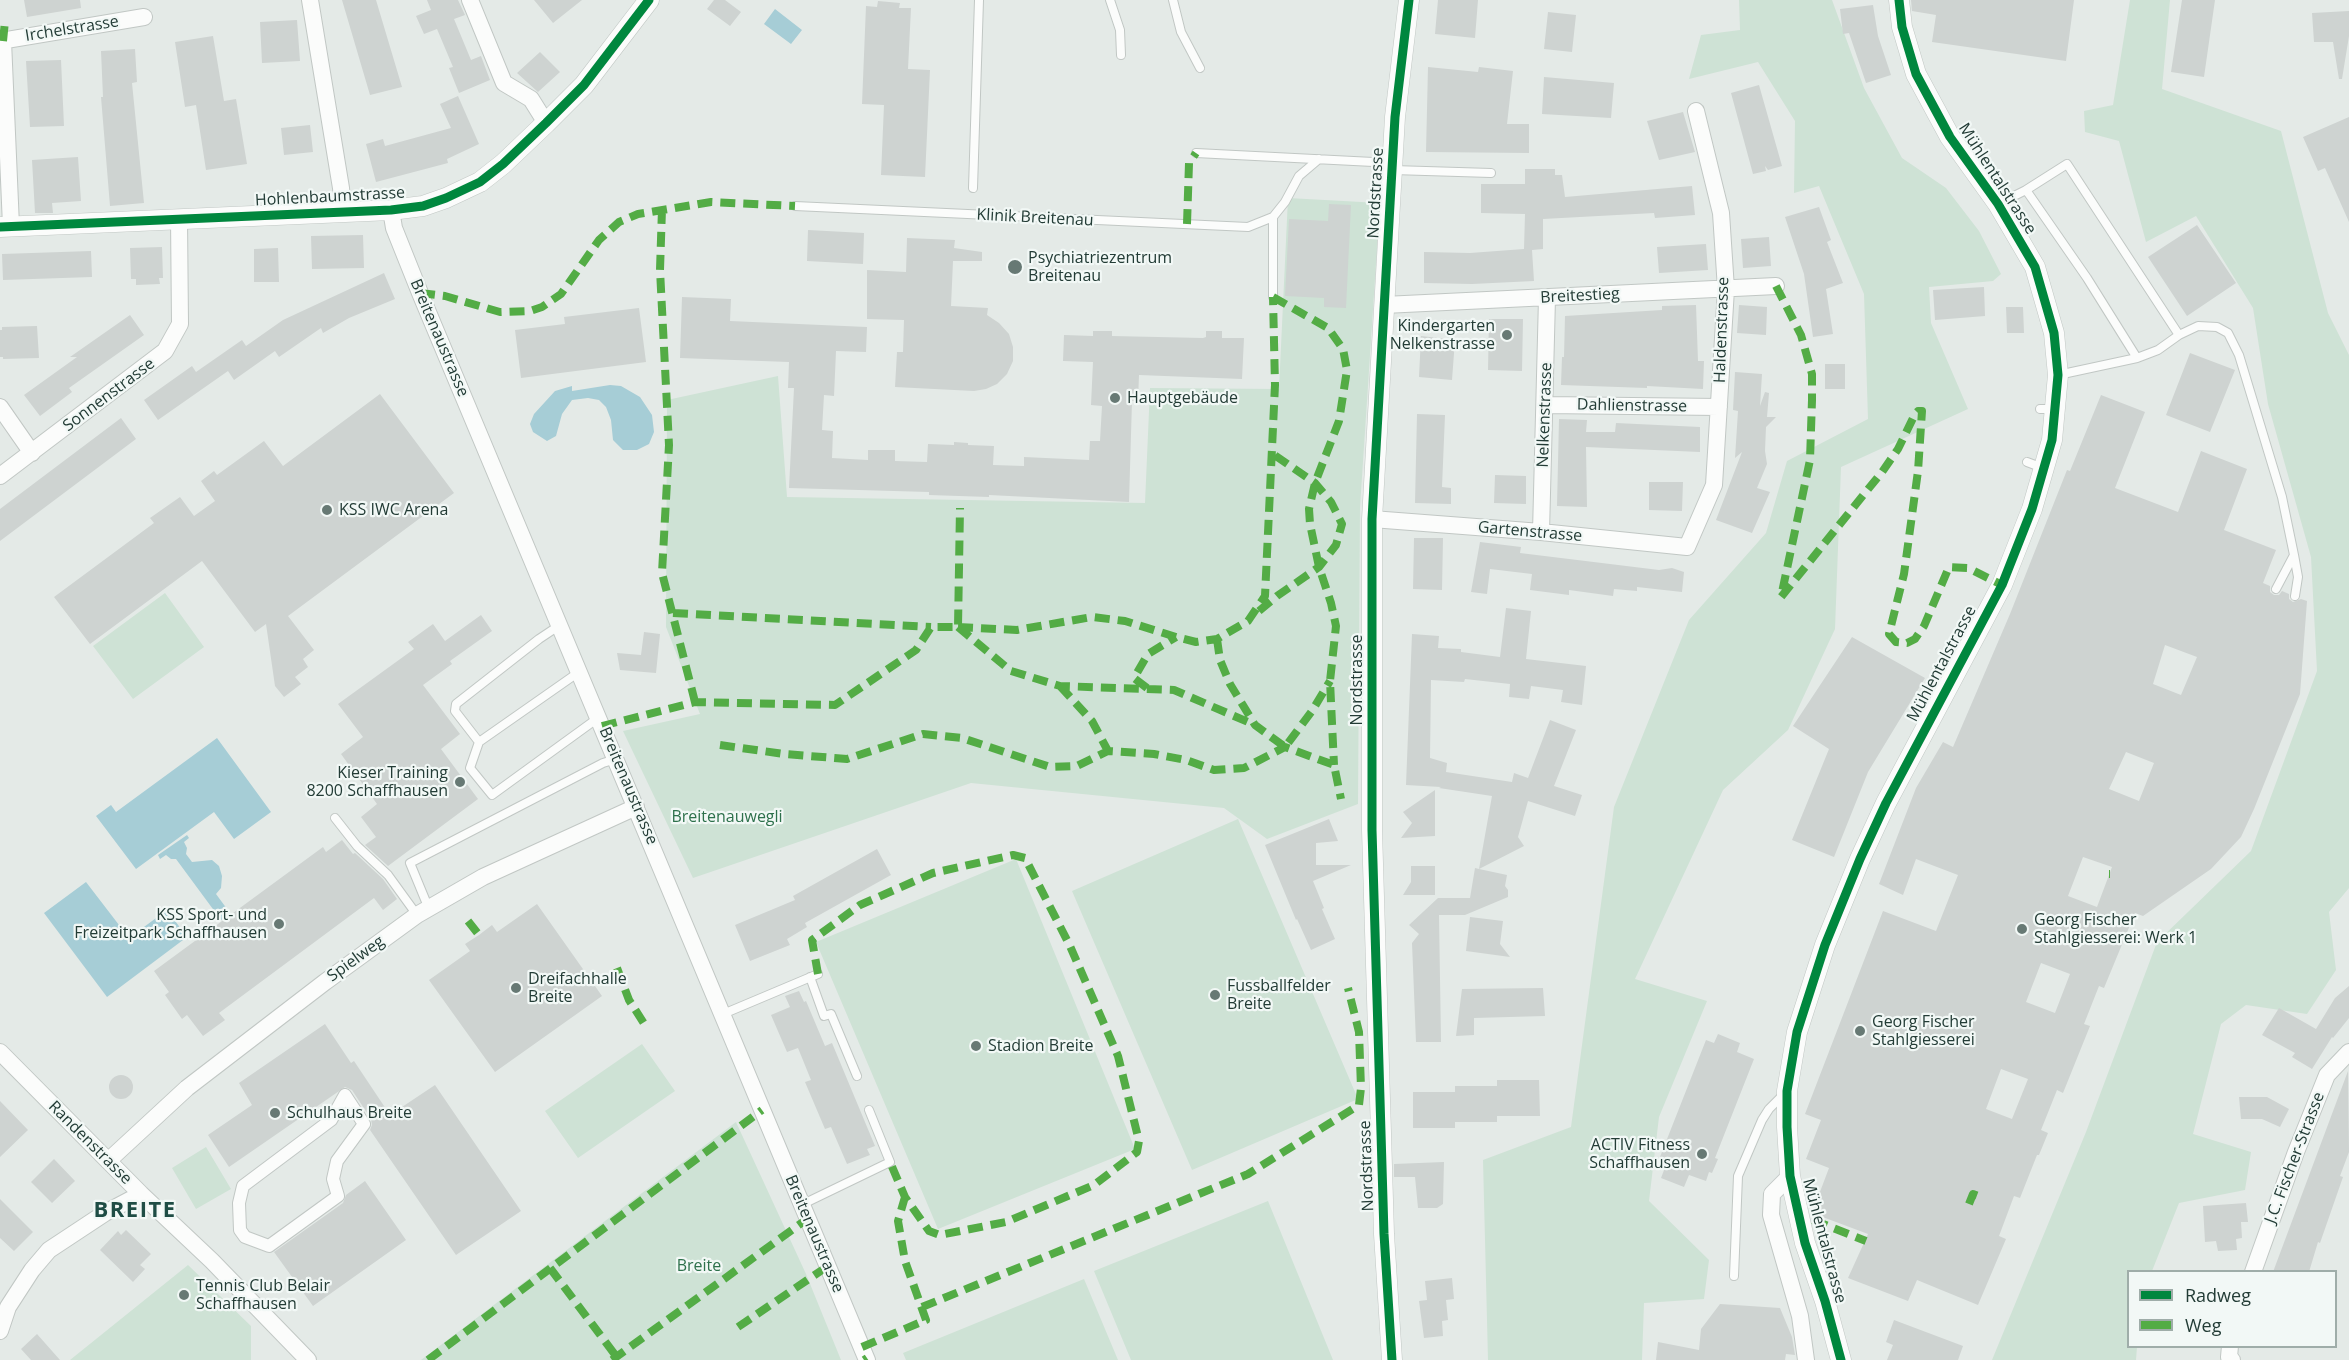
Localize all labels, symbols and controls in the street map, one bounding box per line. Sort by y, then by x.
street label: Irchelstrasse [24,12,120,46]
street label: Mühlentalstrasse [1954,120,2040,238]
street label: Nordstrasse [1364,147,1388,239]
street label: Hohlenbaumstrasse [254,183,406,211]
street label: Klinik Breitenau [976,205,1094,231]
place label: Psychiatriezentrum Breitenau [1028,248,1172,286]
marker: Psychiatriezentrum Breitenau [1006,258,1024,276]
street label: Breitenaustrasse [406,276,472,400]
street label: Haldenstrasse [1711,277,1733,383]
street label: Breitestieg [1540,284,1620,308]
place label: Kindergarten Nelkenstrasse [1390,316,1495,354]
marker: Kindergarten Nelkenstrasse [1500,328,1514,342]
street label: Sonnenstrasse [59,354,159,436]
street label: Nelkenstrasse [1534,362,1556,468]
place label: Hauptgebäude [1127,388,1238,408]
marker: Hauptgebäude [1108,391,1122,405]
street label: Dahlienstrasse [1577,395,1687,417]
place label: KSS IWC Arena [339,500,448,520]
marker: KSS IWC Arena [320,503,334,517]
street label: Gartenstrasse [1477,518,1583,546]
street label: Mühlentalstrasse [1903,603,1981,725]
street label: Nordstrasse [1347,635,1367,725]
street label: Breitenaustrasse [595,724,661,848]
place label: Kieser Training 8200 Schaffhausen [306,763,448,801]
marker: Kieser Training 8200 Schaffhausen [453,775,467,789]
park label: Breitenauwegli [671,807,783,827]
place label: KSS Sport- und Freizeitpark Schaffhausen [74,905,267,943]
place label: Georg Fischer Stahlgiesserei: Werk 1 [2034,910,2197,948]
marker: KSS Sport- und Freizeitpark Schaffhausen [272,917,286,931]
marker: Georg Fischer Stahlgiesserei: Werk 1 [2015,922,2029,936]
street label: Spielweg [324,932,388,986]
place label: Dreifachhalle Breite [528,969,627,1007]
place label: Fussballfelder Breite [1227,976,1331,1014]
marker: Dreifachhalle Breite [509,981,523,995]
marker: Fussballfelder Breite [1208,988,1222,1002]
place label: Georg Fischer Stahlgiesserei [1872,1012,1975,1050]
marker: Georg Fischer Stahlgiesserei [1853,1024,1867,1038]
place label: Stadion Breite [988,1036,1093,1056]
marker: Stadion Breite [969,1039,983,1053]
street label: J.C. Fischer-Strasse [2261,1090,2329,1226]
street label: Randenstrasse [44,1097,136,1189]
place label: Schulhaus Breite [287,1103,412,1123]
marker: Schulhaus Breite [268,1106,282,1120]
street label: Nordstrasse [1356,1120,1378,1212]
place label: ACTIV Fitness Schaffhausen [1589,1135,1690,1173]
marker: ACTIV Fitness Schaffhausen [1695,1147,1709,1161]
street label: Breitenaustrasse [781,1172,847,1296]
street label: Mühlentalstrasse [1798,1176,1850,1306]
district label: BREITE [94,1198,176,1224]
park label: Breite [677,1256,721,1276]
legend [2127,1270,2337,1348]
place label: Tennis Club Belair Schaffhausen [196,1276,330,1314]
text: Radweg [2185,1283,2251,1307]
marker: Tennis Club Belair Schaffhausen [177,1288,191,1302]
text: Weg [2185,1313,2222,1337]

